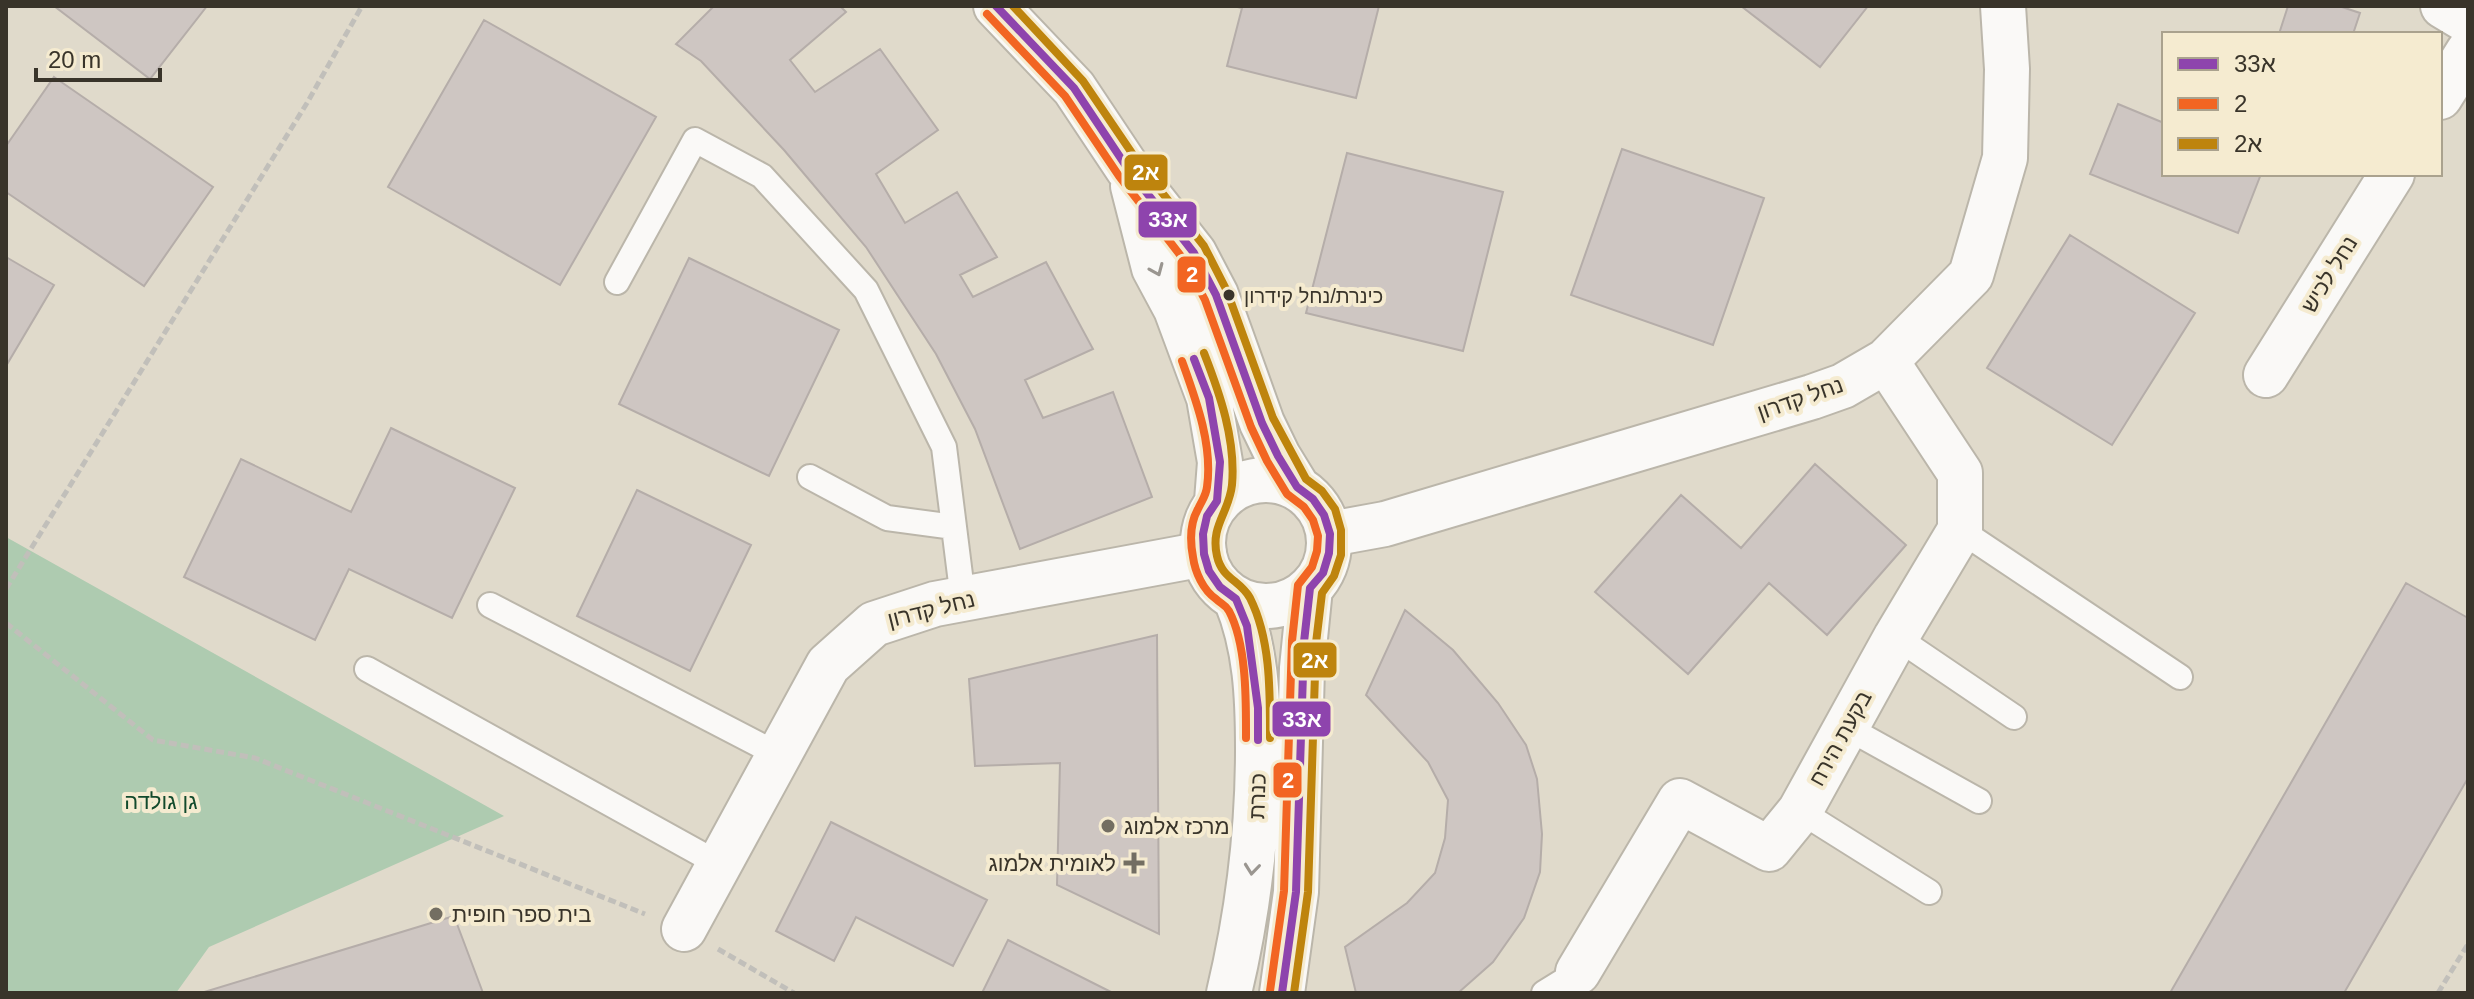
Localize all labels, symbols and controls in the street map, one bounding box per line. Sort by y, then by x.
scale bar [36,32,160,82]
legend [2162,32,2442,176]
text: 20 m [48,46,101,73]
text: 33א [2234,50,2276,77]
text: 2 [2234,90,2247,117]
text: 2א [2234,130,2262,157]
line badge: 2א [1123,153,1169,192]
text: 2א [1132,160,1160,185]
line badge: 33א [1137,200,1198,239]
text: 33א [1148,207,1188,232]
street label: נחל לכיש [2296,231,2363,317]
line badge: 2 [1176,255,1207,294]
one-way arrow [1147,262,1163,276]
text: 2 [1186,262,1198,287]
place label: כינרת/נחל קידרון [1244,285,1383,307]
marker: כינרת/נחל קידרון [1221,287,1237,303]
street label: נחל קדרון [1754,372,1846,425]
street label: נחל קדרון [885,587,977,632]
line badge: 2א [1292,641,1338,679]
text: 2א [1301,648,1329,673]
street label: בקעת הירח [1804,686,1877,790]
line badge: 33א [1271,700,1332,738]
text: 33א [1282,707,1322,732]
line badge: 2 [1272,761,1303,799]
text: 2 [1282,768,1294,793]
street label: כנרת [1244,772,1271,820]
park label: גן גולדה [124,789,198,814]
place label: מרכז אלמוג [1124,814,1230,839]
marker: מרכז אלמוג [1099,817,1117,835]
place label: לאומית אלמוג [988,851,1116,876]
marker: לאומית אלמוג [1123,852,1145,874]
one-way arrow [1243,863,1260,876]
place label: בית ספר חופית [452,902,591,927]
marker: בית ספר חופית [427,905,445,923]

